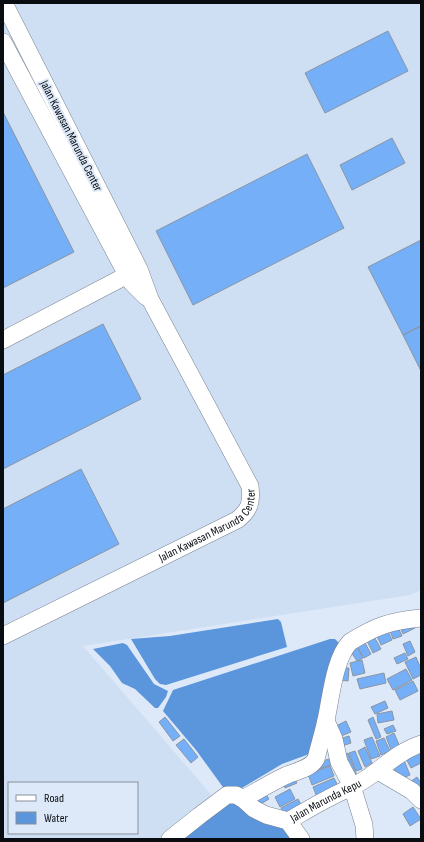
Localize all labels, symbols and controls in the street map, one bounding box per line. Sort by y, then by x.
street label: Jalan Kawasan Marunda Center [36,77,106,194]
street label: Jalan Kawasan Marunda Center [155,488,258,566]
street label: Jalan Marunda Kepu [287,776,364,826]
legend [8,782,138,834]
text: Road [44,791,64,806]
text: Water [44,811,68,826]

